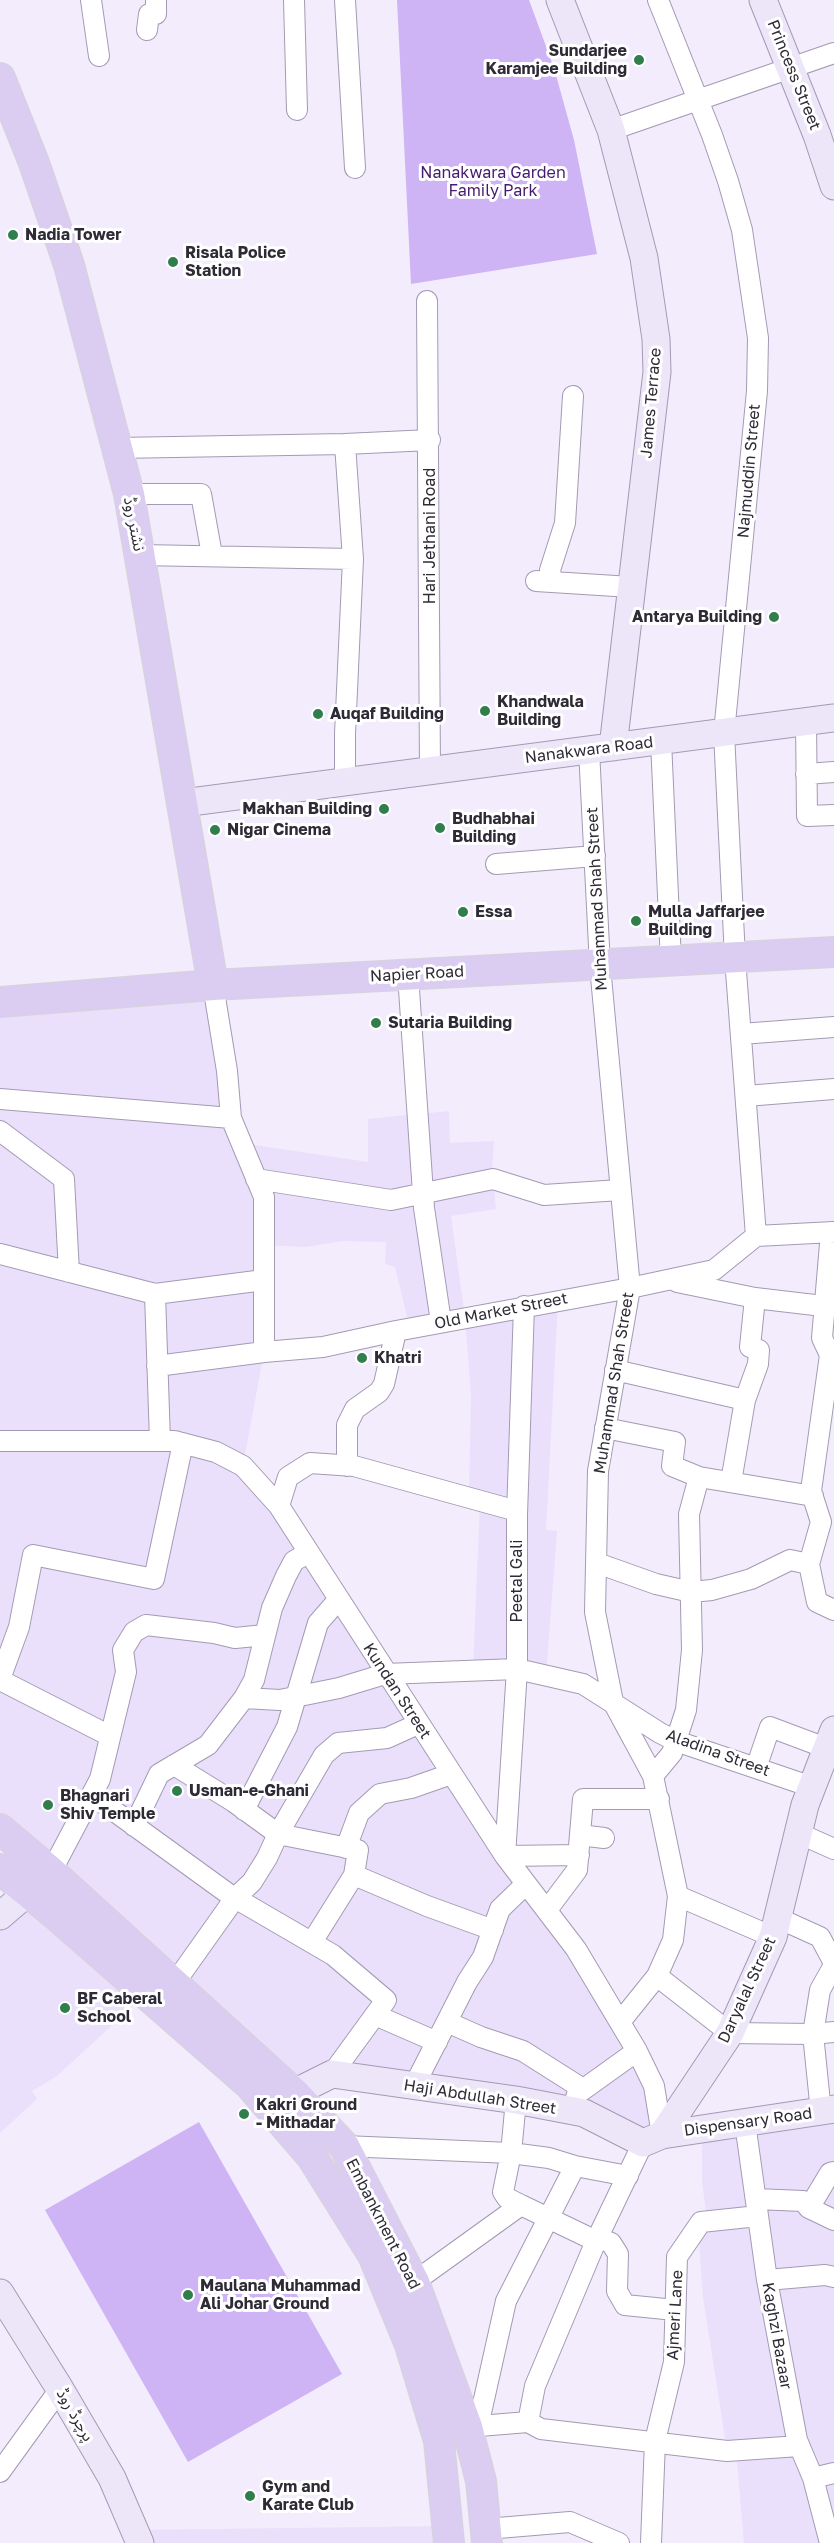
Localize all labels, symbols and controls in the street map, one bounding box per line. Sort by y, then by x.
street label: Princess Street [763,17,825,133]
place label: Sundarjee Karamjee Building [486,41,627,79]
marker: Sundarjee Karamjee Building [632,53,646,67]
park label: Nanakwara Garden Family Park [420,163,566,201]
place label: Nadia Tower [25,225,121,245]
marker: Nadia Tower [6,228,20,242]
place label: Risala Police Station [185,243,286,281]
marker: Risala Police Station [166,255,180,269]
street label: James Terrace [637,347,665,459]
street label: Najmuddin Street [734,403,764,539]
street label: Hari Jethani Road [420,468,440,604]
street label: نشتر روڈ [119,495,149,553]
place label: Antarya Building [632,607,762,627]
marker: Antarya Building [767,610,781,624]
place label: Khandwala Building [497,692,584,730]
place label: Auqaf Building [330,704,444,724]
marker: Khandwala Building [478,704,492,718]
marker: Auqaf Building [311,707,325,721]
street label: Nanakwara Road [524,733,654,767]
place label: Makhan Building [242,799,372,819]
marker: Makhan Building [377,802,391,816]
street label: Muhammad Shah Street [583,807,611,991]
place label: Budhabhai Building [452,809,535,847]
place label: Nigar Cinema [227,820,331,840]
marker: Budhabhai Building [433,821,447,835]
marker: Nigar Cinema [208,823,222,837]
place label: Essa [475,902,512,922]
place label: Mulla Jaffarjee Building [648,902,765,940]
marker: Essa [456,905,470,919]
marker: Mulla Jaffarjee Building [629,914,643,928]
street label: Napier Road [370,962,464,986]
place label: Sutaria Building [388,1013,512,1033]
marker: Sutaria Building [369,1016,383,1030]
street label: Old Market Street [433,1289,569,1333]
street label: Muhammad Shah Street [590,1291,638,1475]
place label: Khatri [374,1348,422,1368]
marker: Khatri [355,1351,369,1365]
street label: Peetal Gali [507,1539,527,1623]
street label: Kundan Street [359,1640,435,1742]
street label: Aladina Street [664,1725,772,1781]
place label: Usman-e-Ghani [189,1781,309,1801]
marker: Usman-e-Ghani [170,1784,184,1798]
place label: Bhagnari Shiv Temple [60,1786,155,1824]
marker: Bhagnari Shiv Temple [41,1798,55,1812]
street label: Daryalal Street [714,1934,780,2046]
place label: BF Caberal School [77,1989,162,2027]
marker: BF Caberal School [58,2001,72,2015]
street label: Haji Abdullah Street [402,2075,558,2119]
place label: Kakri Ground - Mithadar [256,2095,357,2133]
street label: Dispensary Road [683,2103,813,2141]
marker: Kakri Ground - Mithadar [237,2107,251,2121]
street label: Embankment Road [342,2155,424,2293]
street label: Ajmeri Lane [663,2269,687,2361]
place label: Maulana Muhammad Ali Johar Ground [200,2276,360,2314]
street label: Kaghzi Bazaar [758,2281,796,2391]
marker: Maulana Muhammad Ali Johar Ground [181,2288,195,2302]
street label: پرچرڈ روڈ [52,2385,98,2445]
place label: Gym and Karate Club [262,2477,354,2515]
marker: Gym and Karate Club [243,2489,257,2503]

